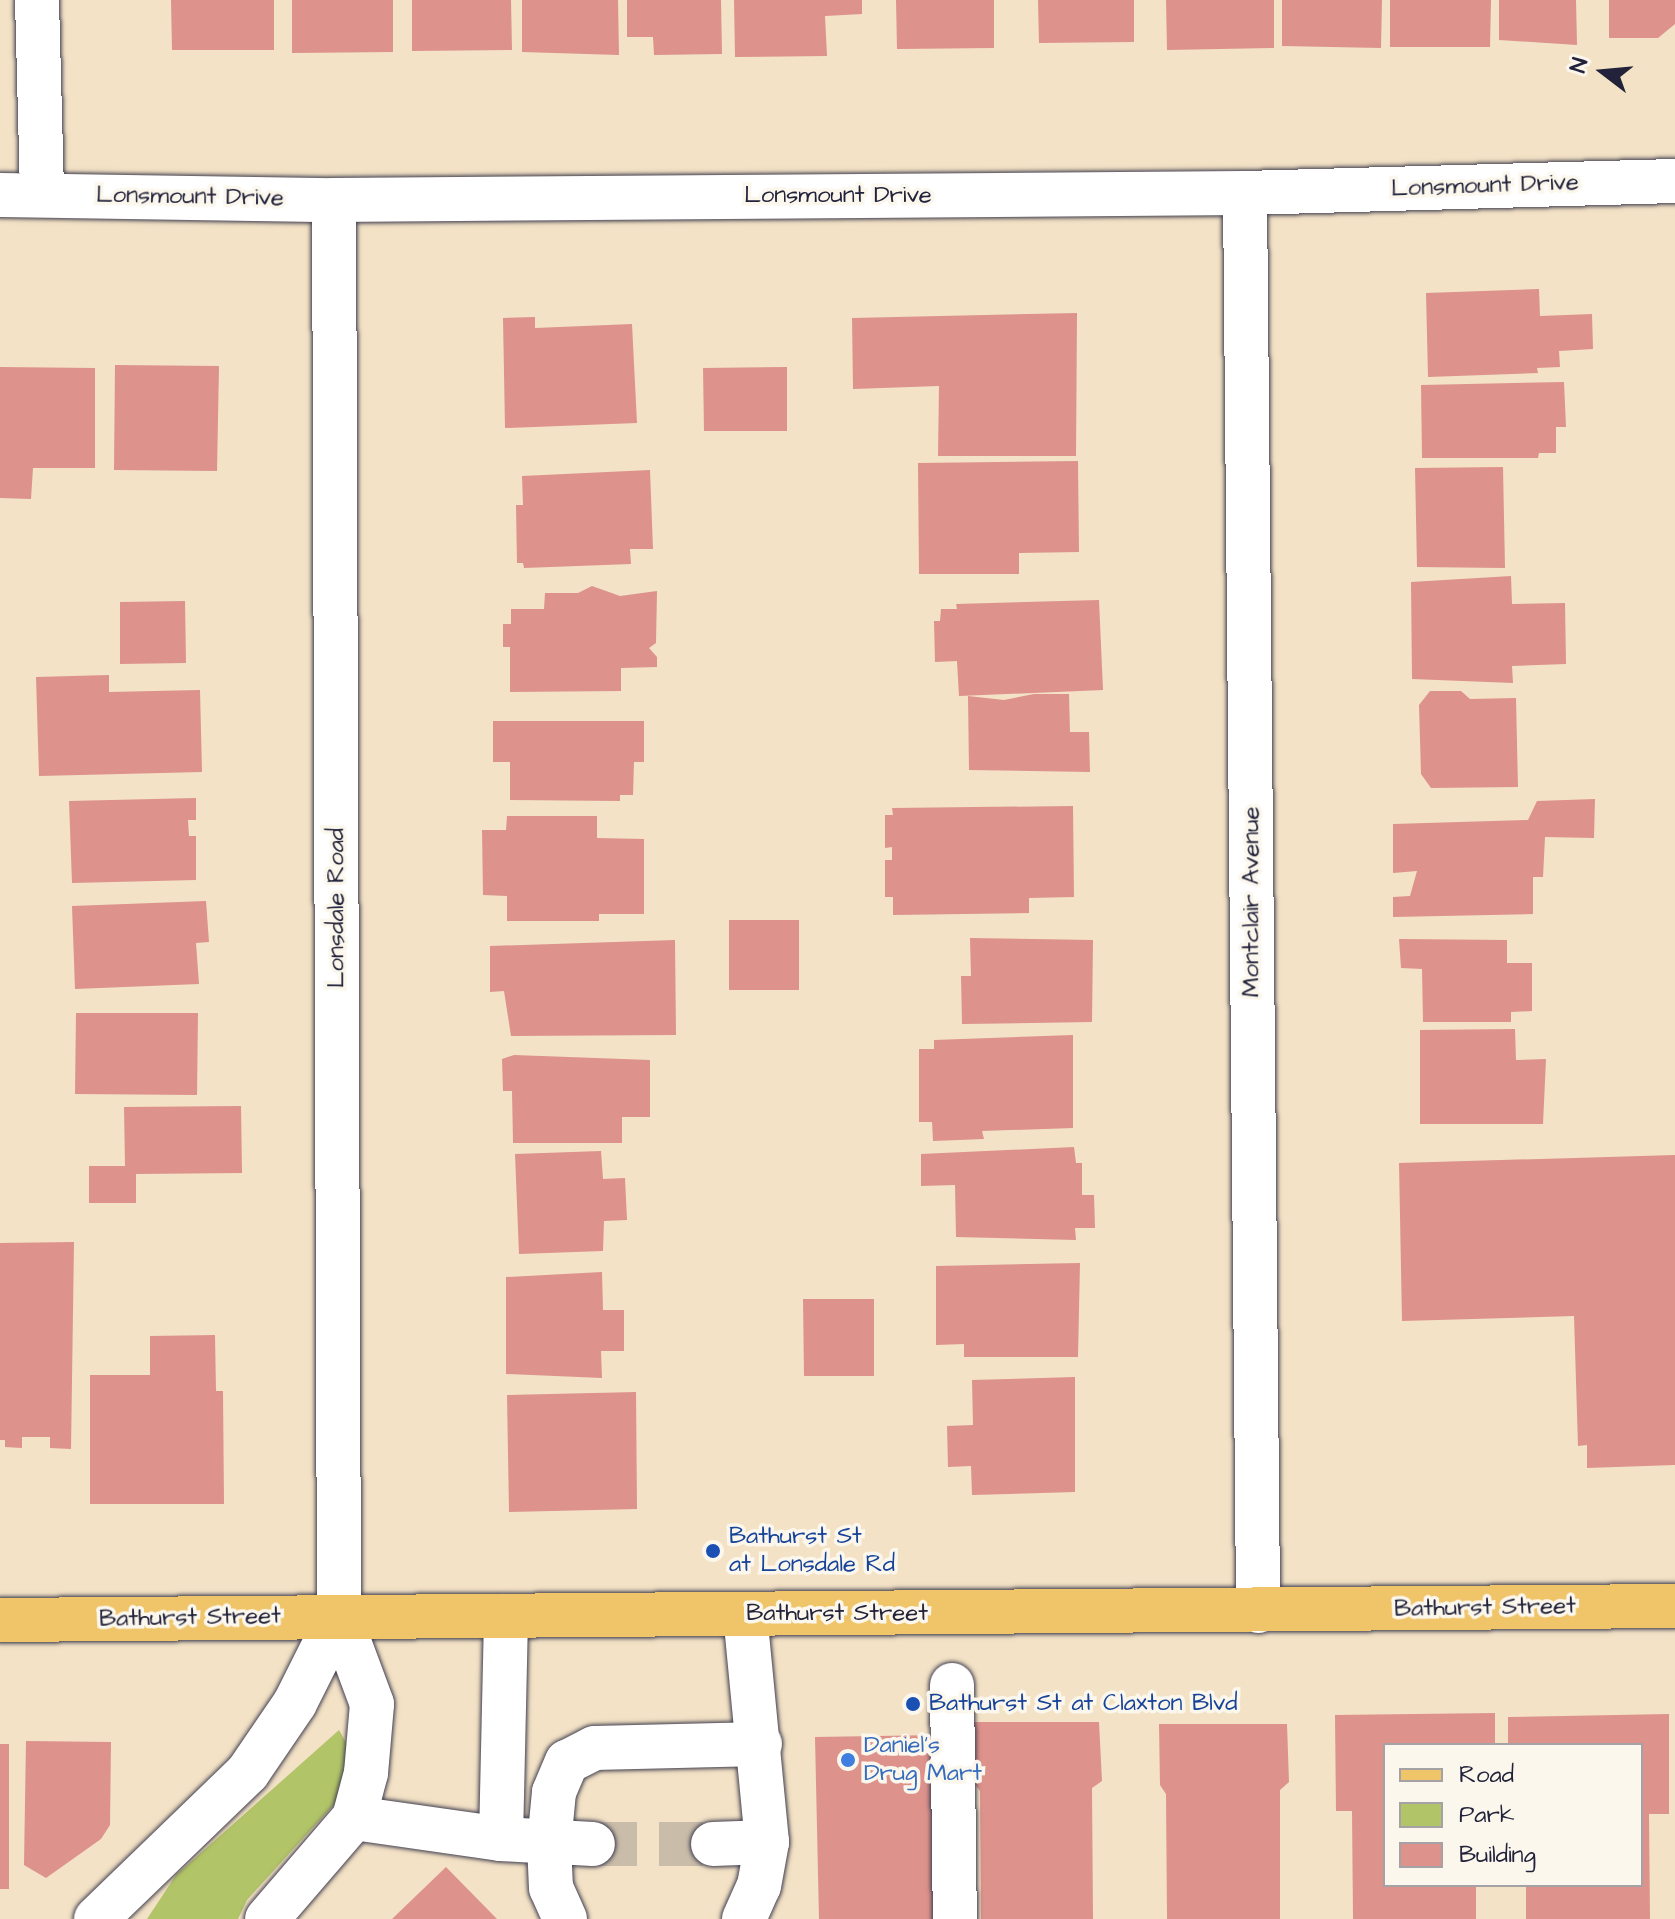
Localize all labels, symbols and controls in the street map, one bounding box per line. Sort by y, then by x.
north arrow [1563,32,1643,112]
text: N [1563,54,1596,76]
street label: Lonsmount Drive [1391,168,1579,204]
street label: Lonsmount Drive [96,181,284,213]
street label: Lonsmount Drive [744,182,932,210]
street label: Montclair Avenue [1238,807,1266,997]
street label: Lonsdale Road [323,828,351,988]
place label: Bathurst St at Lonsdale Rd [729,1523,895,1579]
marker: Bathurst St at Lonsdale Rd [704,1542,722,1560]
street label: Bathurst Street [1394,1592,1576,1624]
street label: Bathurst Street [746,1600,928,1628]
street label: Bathurst Street [99,1602,281,1634]
place label: Bathurst St at Claxton Blvd [929,1690,1238,1718]
marker: Bathurst St at Claxton Blvd [904,1695,922,1713]
place label: Daniel's Drug Mart [864,1732,982,1788]
legend [1383,1743,1643,1887]
marker: Daniel's Drug Mart [839,1751,857,1769]
text: Road [1459,1758,1514,1792]
text: Park [1459,1798,1515,1832]
text: Building [1459,1838,1536,1872]

